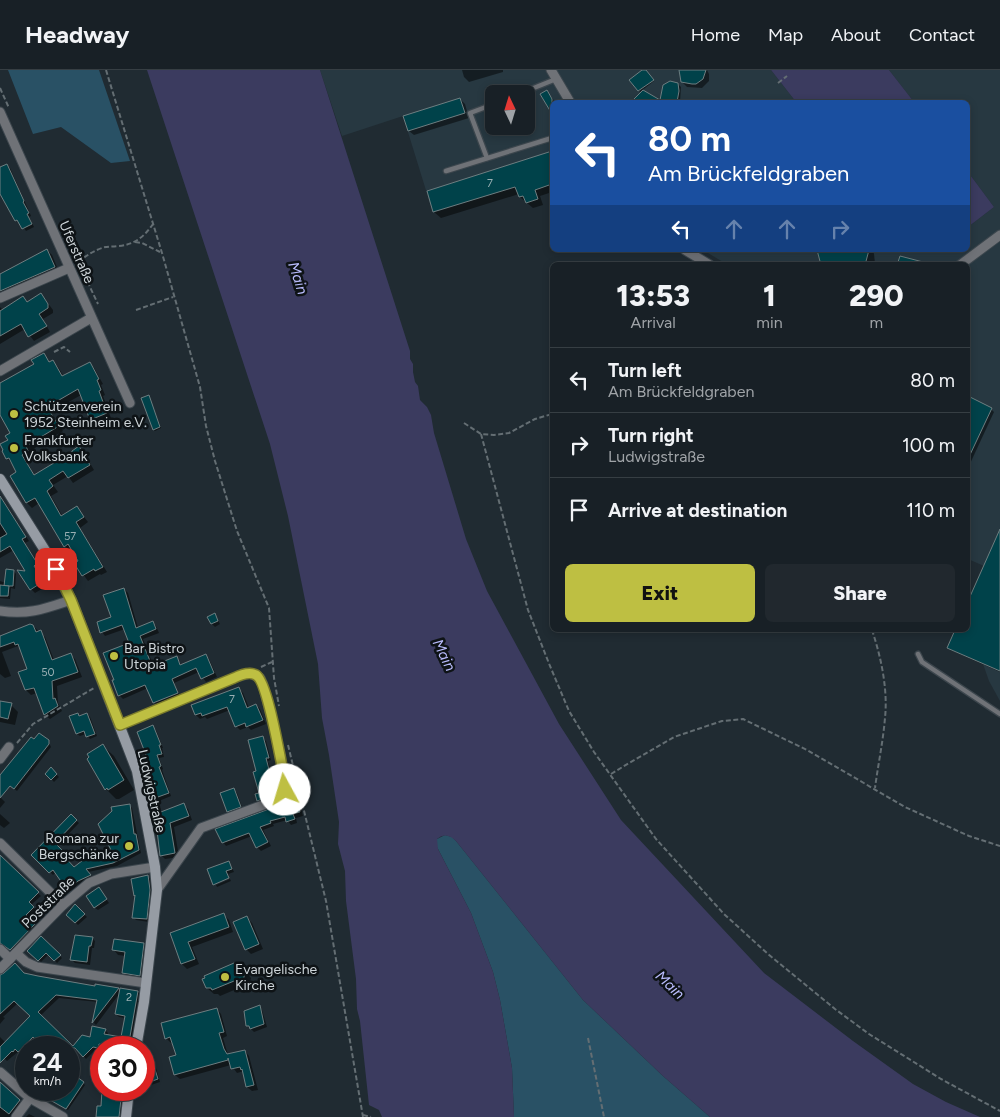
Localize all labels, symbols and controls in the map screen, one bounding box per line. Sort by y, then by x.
text: Headway [25,20,129,49]
text: Home [691,24,740,46]
text: Map [768,24,803,46]
text: About [831,24,881,46]
text: Contact [909,24,975,46]
north arrow [485,85,535,135]
map controls [485,85,535,135]
text: 80 m [648,118,731,160]
icon: left [565,120,630,185]
text: Am Brückfeldgraben [648,160,849,187]
house number: 7 [487,177,493,190]
icon: left [667,215,695,243]
icon: ahead [720,215,748,243]
icon: ahead [773,215,801,243]
icon: right [826,215,854,243]
street label: Uferstraße [55,218,98,286]
water label: Main [284,259,312,297]
text: 13:53 [616,277,690,314]
text: 1 [763,277,776,314]
text: 290 [849,277,904,314]
text: Arrival [631,313,676,332]
text: min [756,313,783,332]
text: m [869,313,883,332]
text: Turn left [608,359,682,382]
icon: left [565,366,593,394]
text: 80 m [910,369,955,392]
text: Am Brückfeldgraben [608,382,754,401]
place label: Schützenverein 1952 Steinheim e.V. [24,398,147,431]
marker: Schützenverein 1952 Steinheim e.V. [8,408,20,420]
text: Turn right [608,424,694,447]
icon: right [565,431,593,459]
place label: Frankfurter Volksbank [24,432,94,465]
text: 100 m [902,434,955,457]
marker: Frankfurter Volksbank [8,442,20,454]
text: Ludwigstraße [608,447,705,466]
icon: arrive [565,496,593,524]
text: Arrive at destination [608,499,787,522]
text: 110 m [906,499,955,522]
house number: 57 [64,530,76,543]
pin [35,548,77,590]
icon: arrive [42,555,70,583]
button: Exit [565,564,755,622]
button: Share [765,564,955,622]
water label: Main [429,636,459,674]
place label: Bar Bistro Utopia [124,640,184,673]
marker: Bar Bistro Utopia [108,650,120,662]
house number: 50 [41,666,55,679]
house number: 7 [229,693,235,706]
street label: Ludwigstraße [134,748,169,835]
position arrow [258,763,310,815]
place label: Romana zur Bergschänke [39,830,119,863]
marker: Romana zur Bergschänke [123,840,135,852]
street label: Poststraße [18,873,79,932]
place label: Evangelische Kirche [235,961,317,994]
water label: Main [652,967,688,1003]
marker: Evangelische Kirche [219,971,231,983]
house number: 2 [126,991,132,1004]
speed limit sign: 30 [90,1036,155,1101]
text: 24 [32,1047,63,1077]
text: km/h [34,1074,61,1088]

